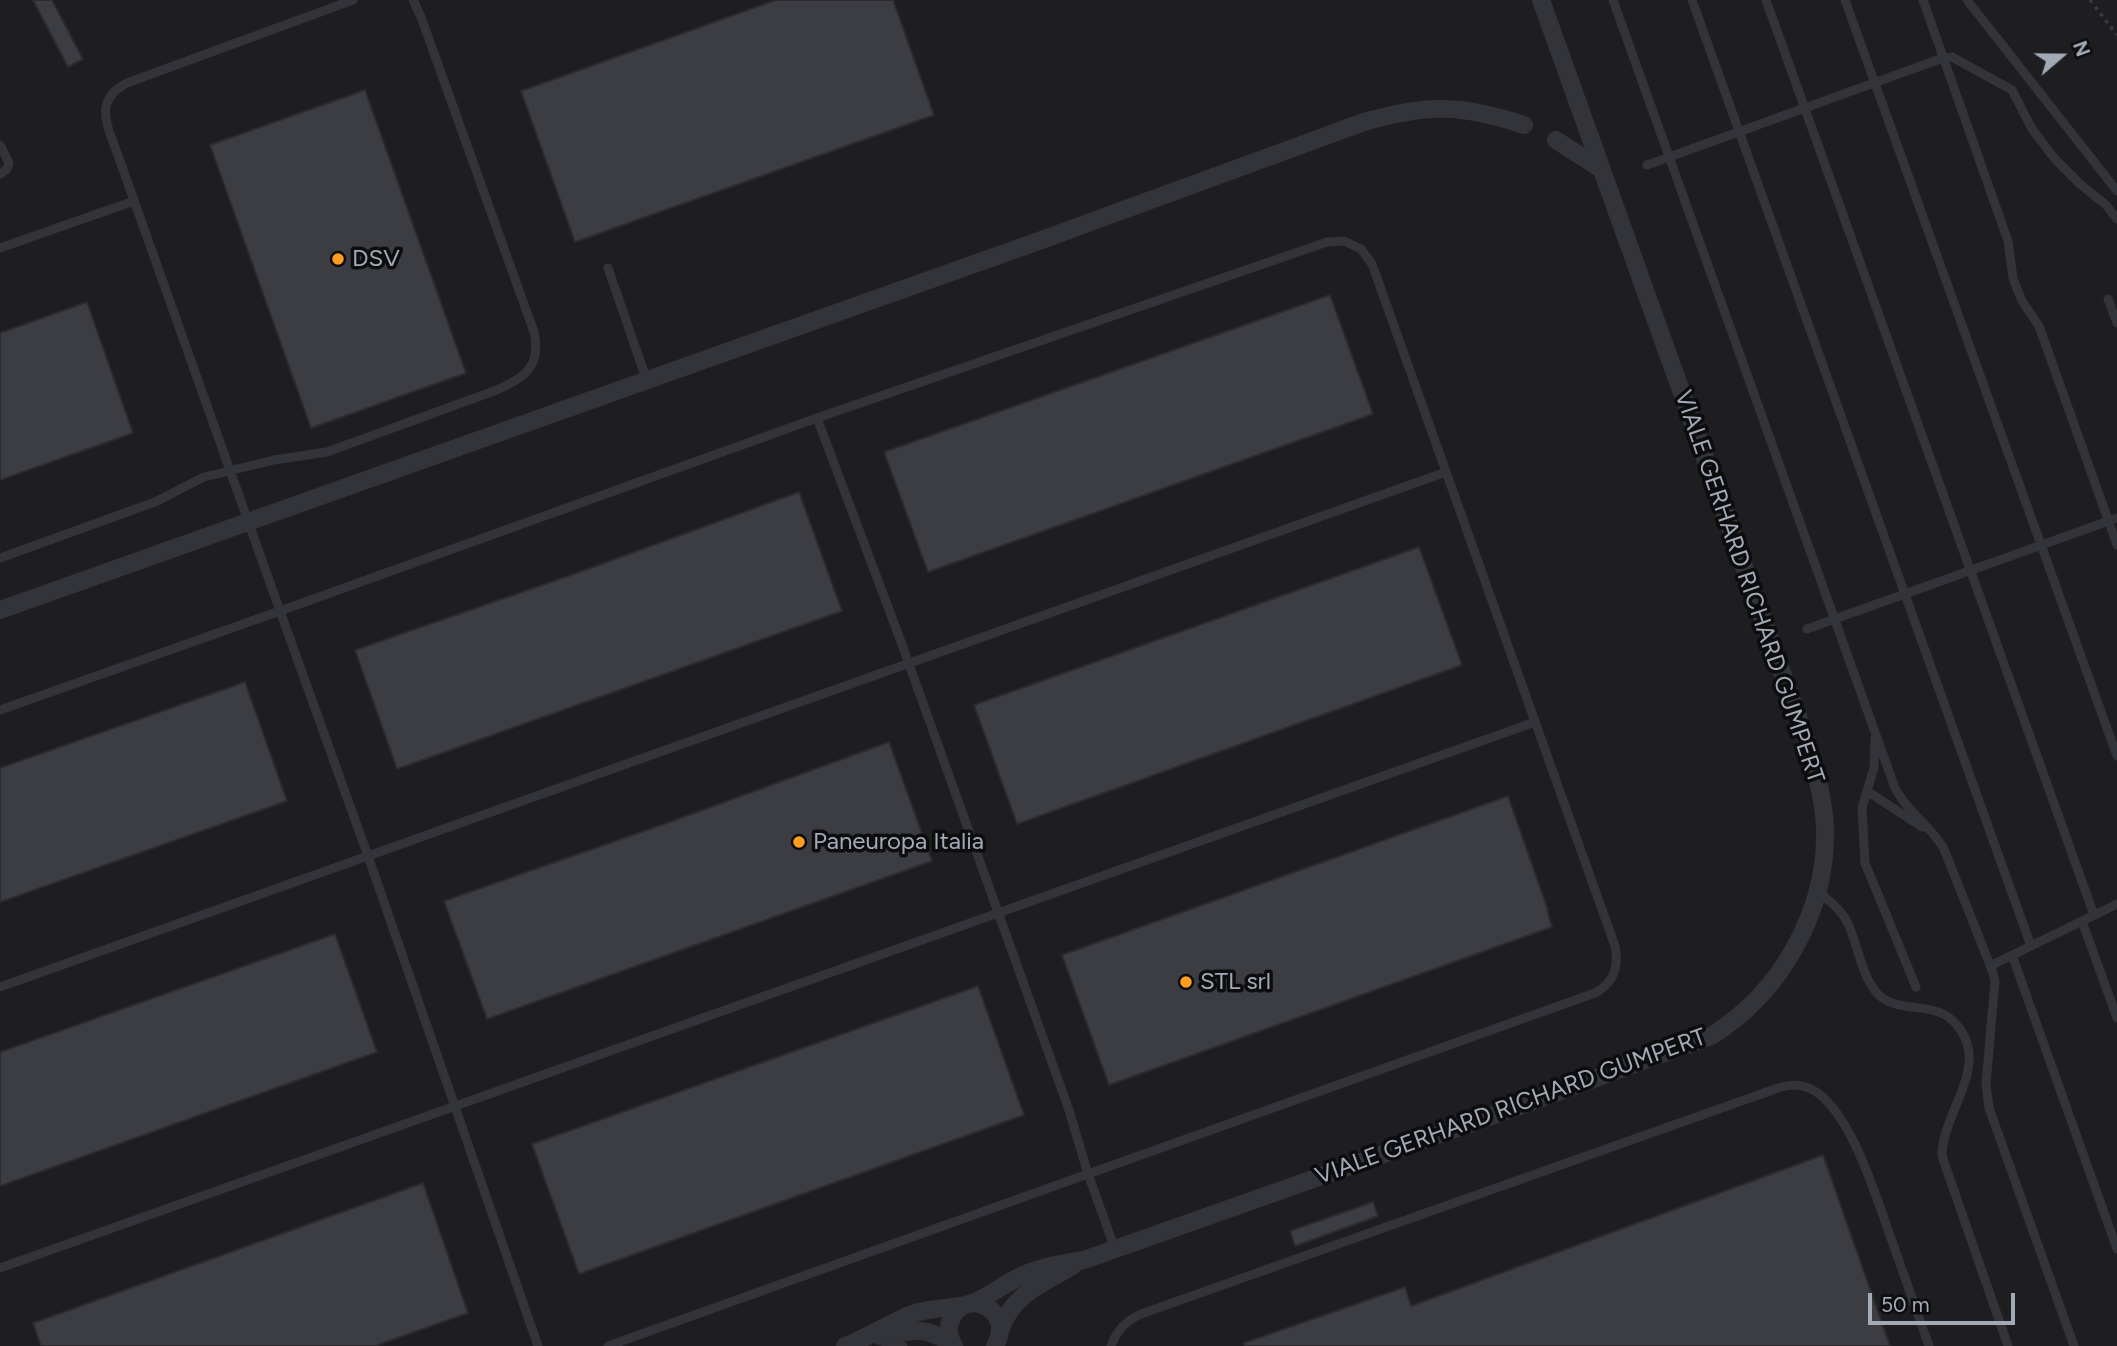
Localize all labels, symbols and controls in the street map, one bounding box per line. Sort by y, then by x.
north arrow [2026,21,2096,91]
text: N [2068,38,2095,59]
place label: DSV [352,245,400,273]
marker: DSV [330,251,346,267]
street label: VIALE GERHARD RICHARD GUMPERT [1668,387,1830,787]
place label: Paneuropa Italia [813,828,984,856]
marker: Paneuropa Italia [791,834,807,850]
place label: STL srl [1200,968,1271,996]
marker: STL srl [1178,974,1194,990]
street label: VIALE GERHARD RICHARD GUMPERT [1312,1023,1710,1191]
scale bar [1872,1280,2019,1324]
text: 50 m [1881,1292,1930,1317]

